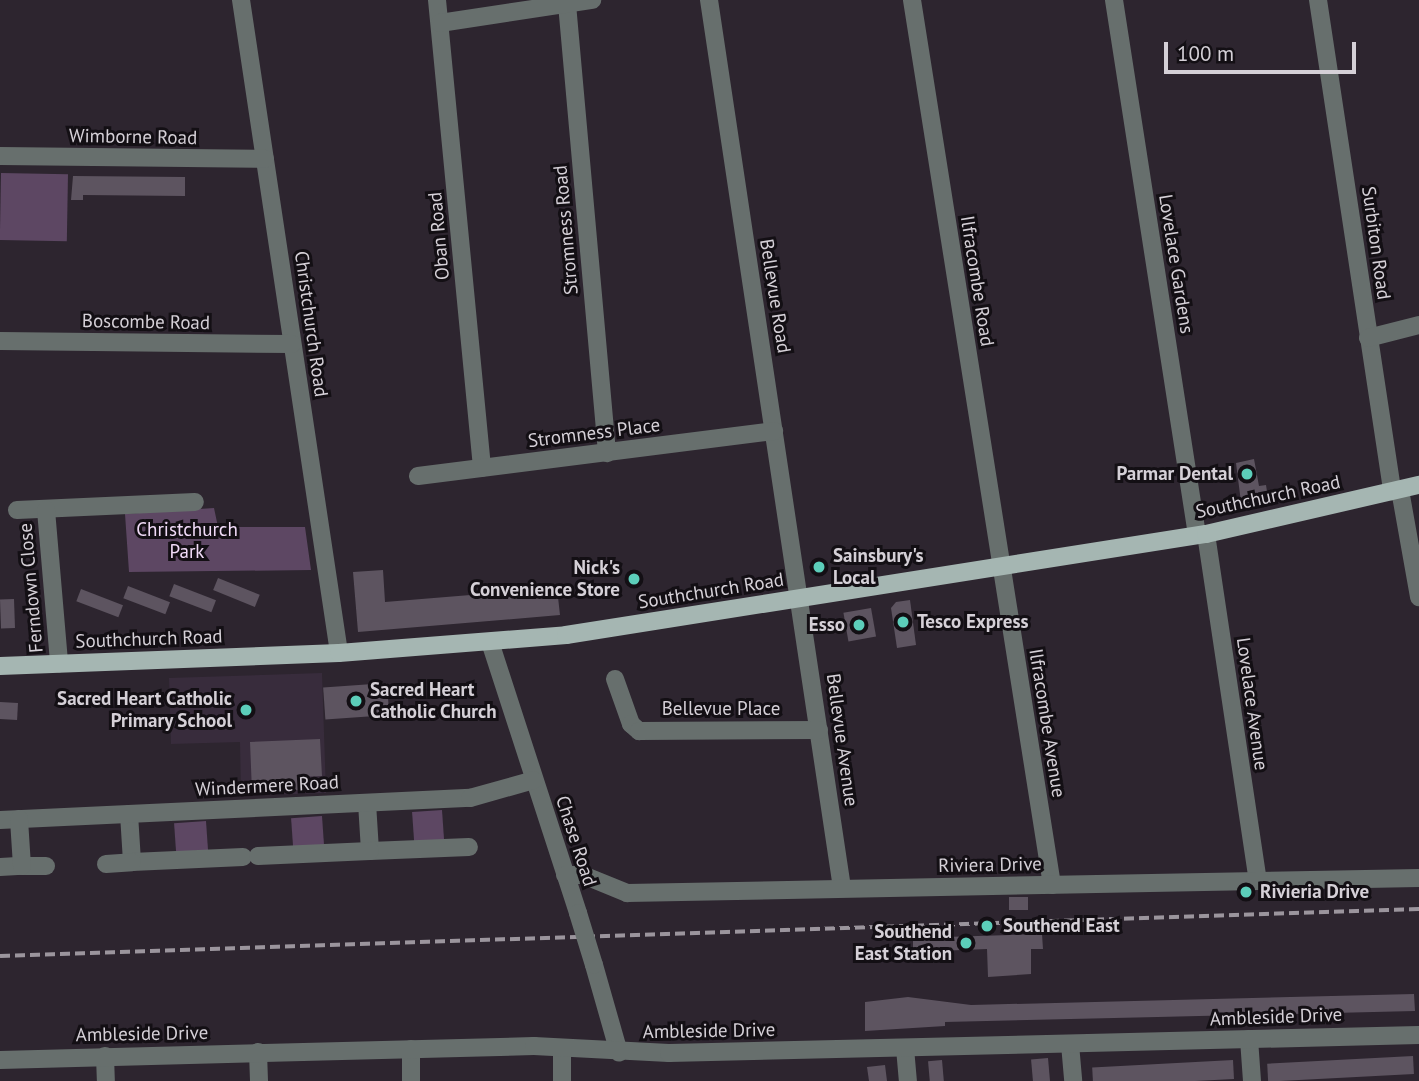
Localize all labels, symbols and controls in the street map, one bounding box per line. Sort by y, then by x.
scale bar [1167,28,1360,72]
text: 100 m [1177,40,1234,67]
street label: Wimborne Road [69,124,197,150]
street label: Stromness Road [549,164,583,296]
street label: Surbiton Road [1357,185,1395,301]
street label: Oban Road [424,191,454,281]
street label: Lovelace Gardens [1154,193,1198,335]
street label: Ilfracombe Road [955,214,999,348]
street label: Bellevue Road [755,237,795,355]
street label: Christchurch Road [289,250,333,398]
street label: Boscombe Road [82,309,210,335]
street label: Stromness Place [527,414,661,452]
place label: Parmar Dental [1116,463,1233,485]
marker: Parmar Dental [1239,466,1255,482]
street label: Southchurch Road [1194,471,1342,523]
park label: Christchurch Park [136,519,238,563]
street label: Ferndown Close [14,522,48,654]
place label: Sainsbury's Local [833,545,924,589]
place label: Nick's Convenience Store [470,557,620,601]
marker: Sainsbury's Local [811,559,827,575]
street label: Southchurch Road [636,568,786,614]
marker: Nick's Convenience Store [626,571,642,587]
place label: Tesco Express [917,611,1028,633]
place label: Esso [809,614,845,636]
marker: Tesco Express [895,614,911,630]
marker: Esso [851,617,867,633]
street label: Southchurch Road [75,625,223,653]
street label: Lovelace Avenue [1231,636,1273,772]
street label: Ilfracombe Avenue [1024,647,1070,799]
street label: Bellevue Avenue [821,672,863,808]
place label: Sacred Heart Catholic Church [370,679,497,723]
place label: Sacred Heart Catholic Primary School [57,688,232,732]
marker: Sacred Heart Catholic Church [348,693,364,709]
street label: Bellevue Place [662,698,780,720]
marker: Sacred Heart Catholic Primary School [238,702,254,718]
street label: Windermere Road [194,771,340,801]
street label: Chase Road [551,793,601,889]
street label: Riviera Drive [938,853,1042,877]
place label: Rivieria Drive [1260,881,1369,903]
marker: Rivieria Drive [1238,884,1254,900]
place label: Southend East [1003,915,1120,937]
marker: Southend East [977,916,997,936]
place label: Southend East Station [855,921,952,965]
marker: Southend East Station [958,935,974,951]
street label: Ambleside Drive [1209,1003,1343,1031]
street label: Ambleside Drive [643,1018,775,1044]
street label: Ambleside Drive [76,1021,208,1047]

